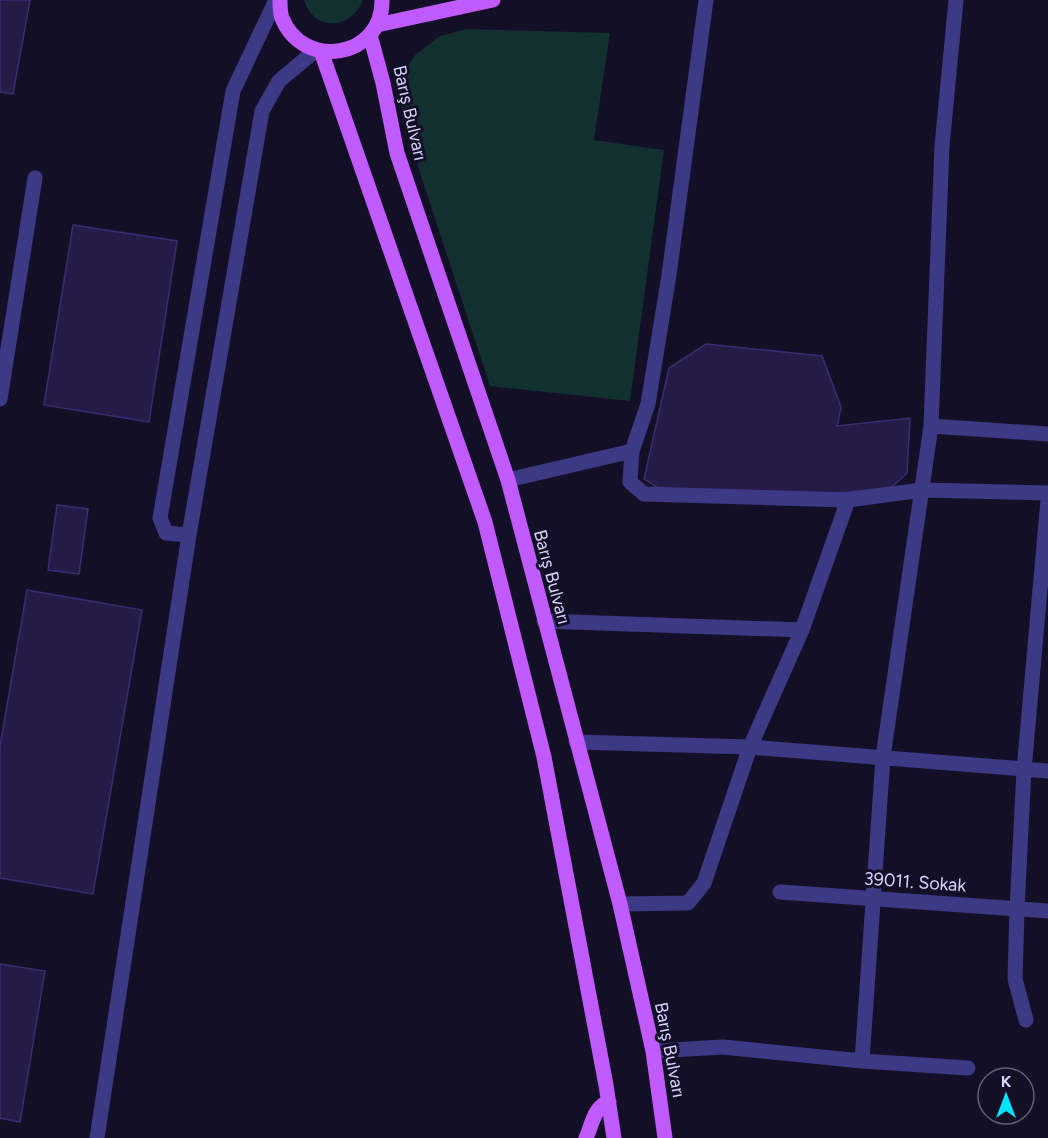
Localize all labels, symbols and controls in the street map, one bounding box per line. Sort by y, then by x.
street label: Barış Bulvarı [388,63,432,163]
street label: Barış Bulvarı [529,527,575,627]
street label: 39011. Sokak [863,867,967,897]
street label: Barış Bulvarı [650,1000,690,1100]
north arrow [976,1066,1036,1126]
text: K [1001,1072,1012,1091]

